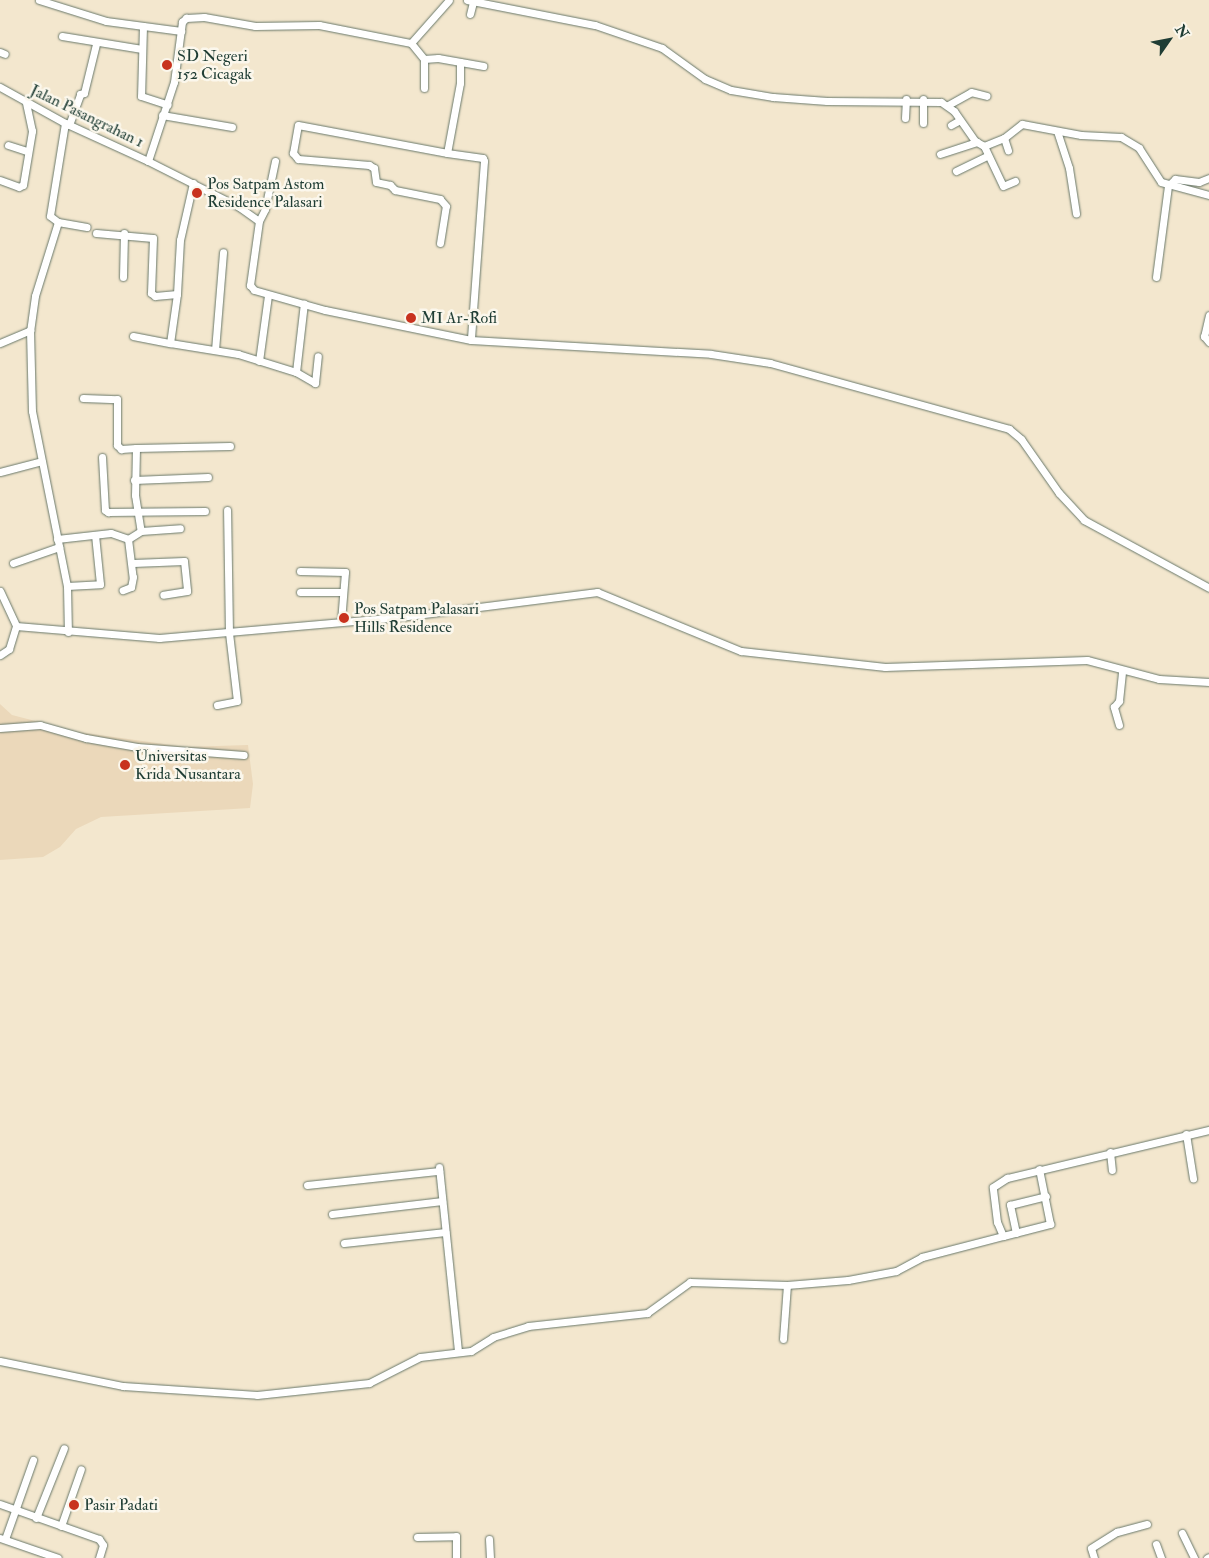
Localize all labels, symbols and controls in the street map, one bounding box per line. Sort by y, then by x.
north arrow [1144,15,1194,65]
text: N [1171,22,1193,41]
place label: SD Negeri 152 Cicagak [177,46,252,84]
marker: SD Negeri 152 Cicagak [161,59,173,71]
street label: Jalan Pasangrahan 1 [27,80,147,152]
place label: Pos Satpam Astom Residence Palasari [207,174,324,212]
marker: Pos Satpam Astom Residence Palasari [191,187,203,199]
place label: MI Ar-Rofi [421,308,497,328]
marker: MI Ar-Rofi [405,312,417,324]
place label: Pos Satpam Palasari Hills Residence [354,599,479,637]
marker: Pos Satpam Palasari Hills Residence [338,612,350,624]
place label: Universitas Krida Nusantara [135,746,241,784]
marker: Universitas Krida Nusantara [119,759,131,771]
place label: Pasir Padati [84,1495,158,1515]
marker: Pasir Padati [68,1499,80,1511]

